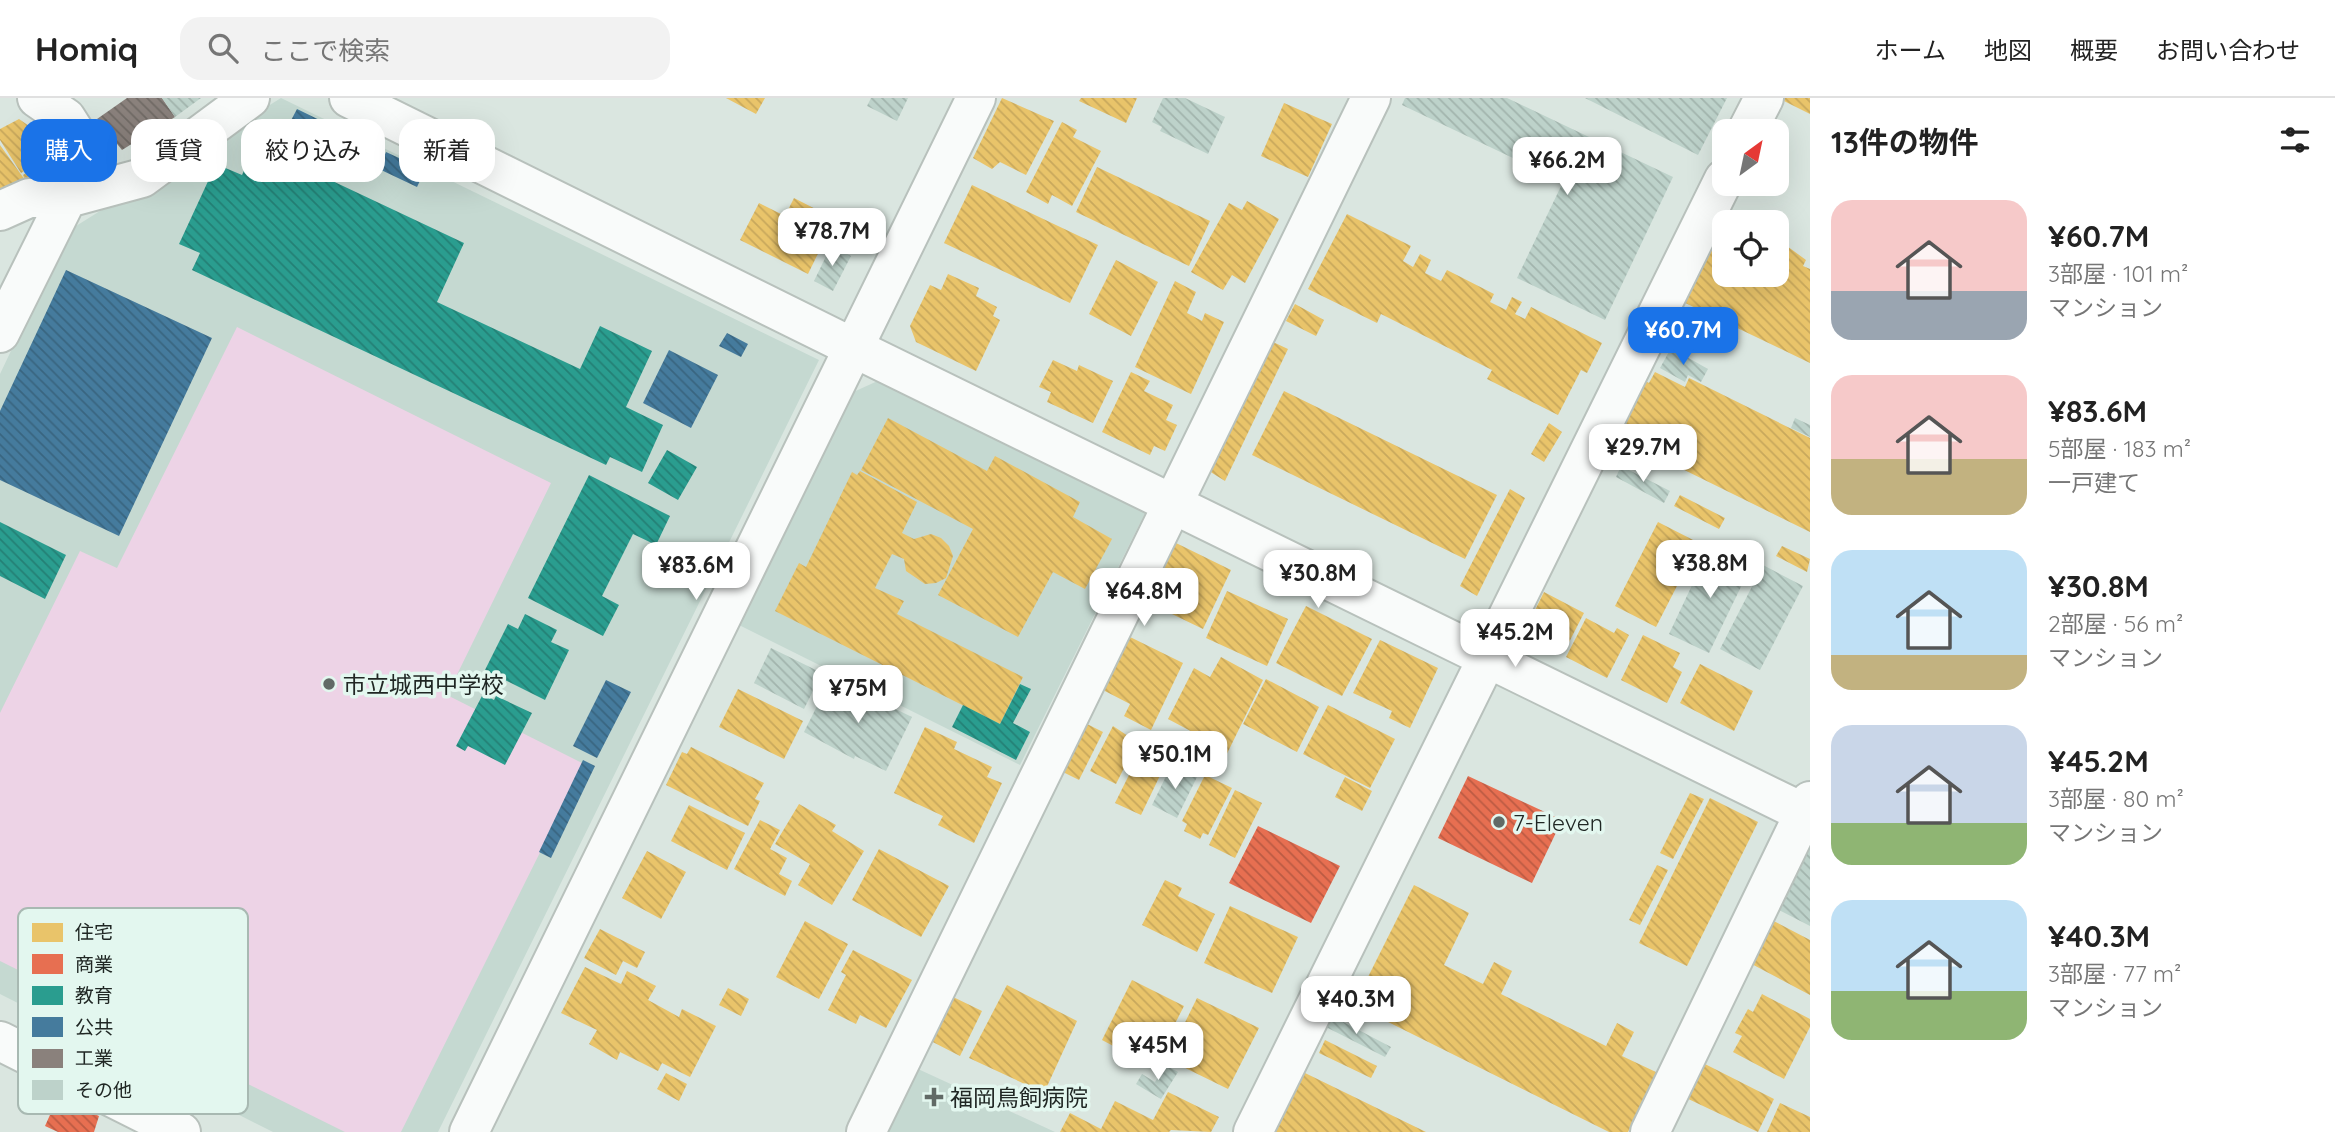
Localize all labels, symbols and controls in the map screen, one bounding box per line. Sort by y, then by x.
search box [180,17,670,80]
text: Homiq [35,28,138,69]
icon: search [204,29,242,67]
text: ここで検索 [260,34,390,67]
text: ホーム [1875,35,1946,65]
text: 地図 [1984,35,2032,65]
text: 概要 [2070,35,2118,65]
text: お問い合わせ [2156,35,2300,65]
chip: 購入 [21,119,117,182]
chip: 賃貸 [131,119,227,182]
chip: 絞り込み [241,119,385,182]
chip: 新着 [399,119,495,182]
north arrow [1712,119,1788,196]
map controls [1712,119,1789,287]
icon: filters [2276,121,2314,159]
text: 13件の物件 [1831,123,1979,161]
pin: ¥66.2M [1510,138,1624,197]
text: ¥66.2M [1529,145,1605,174]
pin: ¥78.7M [775,208,889,268]
button: locate [1712,210,1789,287]
text: ¥78.7M [794,216,870,245]
text: ¥60.7M [2048,217,2149,255]
icon: home [1887,228,1971,312]
text: 3部屋 · 101 m² [2048,259,2188,288]
text: マンション [2048,293,2163,322]
pin: ¥60.7M [1626,308,1740,367]
text: ¥60.7M [1644,315,1722,344]
text: ¥83.6M [2048,392,2147,430]
icon: home [1887,403,1971,487]
pin: ¥29.7M [1586,424,1700,484]
text: ¥29.7M [1605,432,1681,461]
text: 5部屋 · 183 m² [2048,434,2191,463]
text: 一戸建て [2048,468,2140,497]
pin: ¥38.8M [1653,540,1767,600]
pin: ¥83.6M [639,542,753,602]
text: ¥38.8M [1672,548,1748,577]
text: ¥83.6M [658,550,734,579]
pin: ¥30.8M [1261,550,1375,610]
text: ¥30.8M [1279,558,1357,587]
text: ¥30.8M [2048,567,2149,605]
pin: ¥64.8M [1087,568,1201,628]
text: ¥64.8M [1105,576,1183,605]
icon: home [1887,578,1971,662]
text: 2部屋 · 56 m² [2048,609,2183,638]
pin: ¥45.2M [1458,610,1572,669]
text: ¥45.2M [1476,617,1554,646]
text: マンション [2048,643,2163,672]
pin: ¥75M [817,666,899,725]
place label: 市立城西中学校 [343,670,504,699]
text: ¥75M [829,673,887,702]
marker: 市立城西中学校 [321,676,337,692]
pin: ¥50.1M [1118,732,1232,791]
text: ¥50.1M [1138,739,1212,768]
text: ¥45.2M [2048,742,2149,780]
icon: home [1887,753,1971,837]
text: 3部屋 · 80 m² [2048,784,2184,813]
place label: 7-Eleven [1513,808,1603,837]
marker: 7-Eleven [1491,814,1507,830]
text: マンション [2048,818,2163,847]
legend [18,908,248,1114]
text: ¥40.3M [2048,917,2150,955]
text: 住宅 [75,920,113,944]
icon: home [1887,928,1971,1012]
text: 商業 [75,952,113,976]
text: 3部屋 · 77 m² [2048,959,2181,988]
pin: ¥40.3M [1299,976,1413,1036]
text: 教育 [75,983,113,1007]
text: ¥40.3M [1317,984,1395,1013]
text: マンション [2048,993,2163,1022]
text: 公共 [75,1015,113,1039]
pin: ¥45M [1117,1023,1199,1082]
text: ¥45M [1128,1030,1188,1059]
text: 工業 [75,1046,113,1070]
text: その他 [75,1078,132,1102]
place label: 福岡鳥飼病院 [950,1083,1088,1112]
marker: 福岡鳥飼病院 [924,1087,944,1107]

